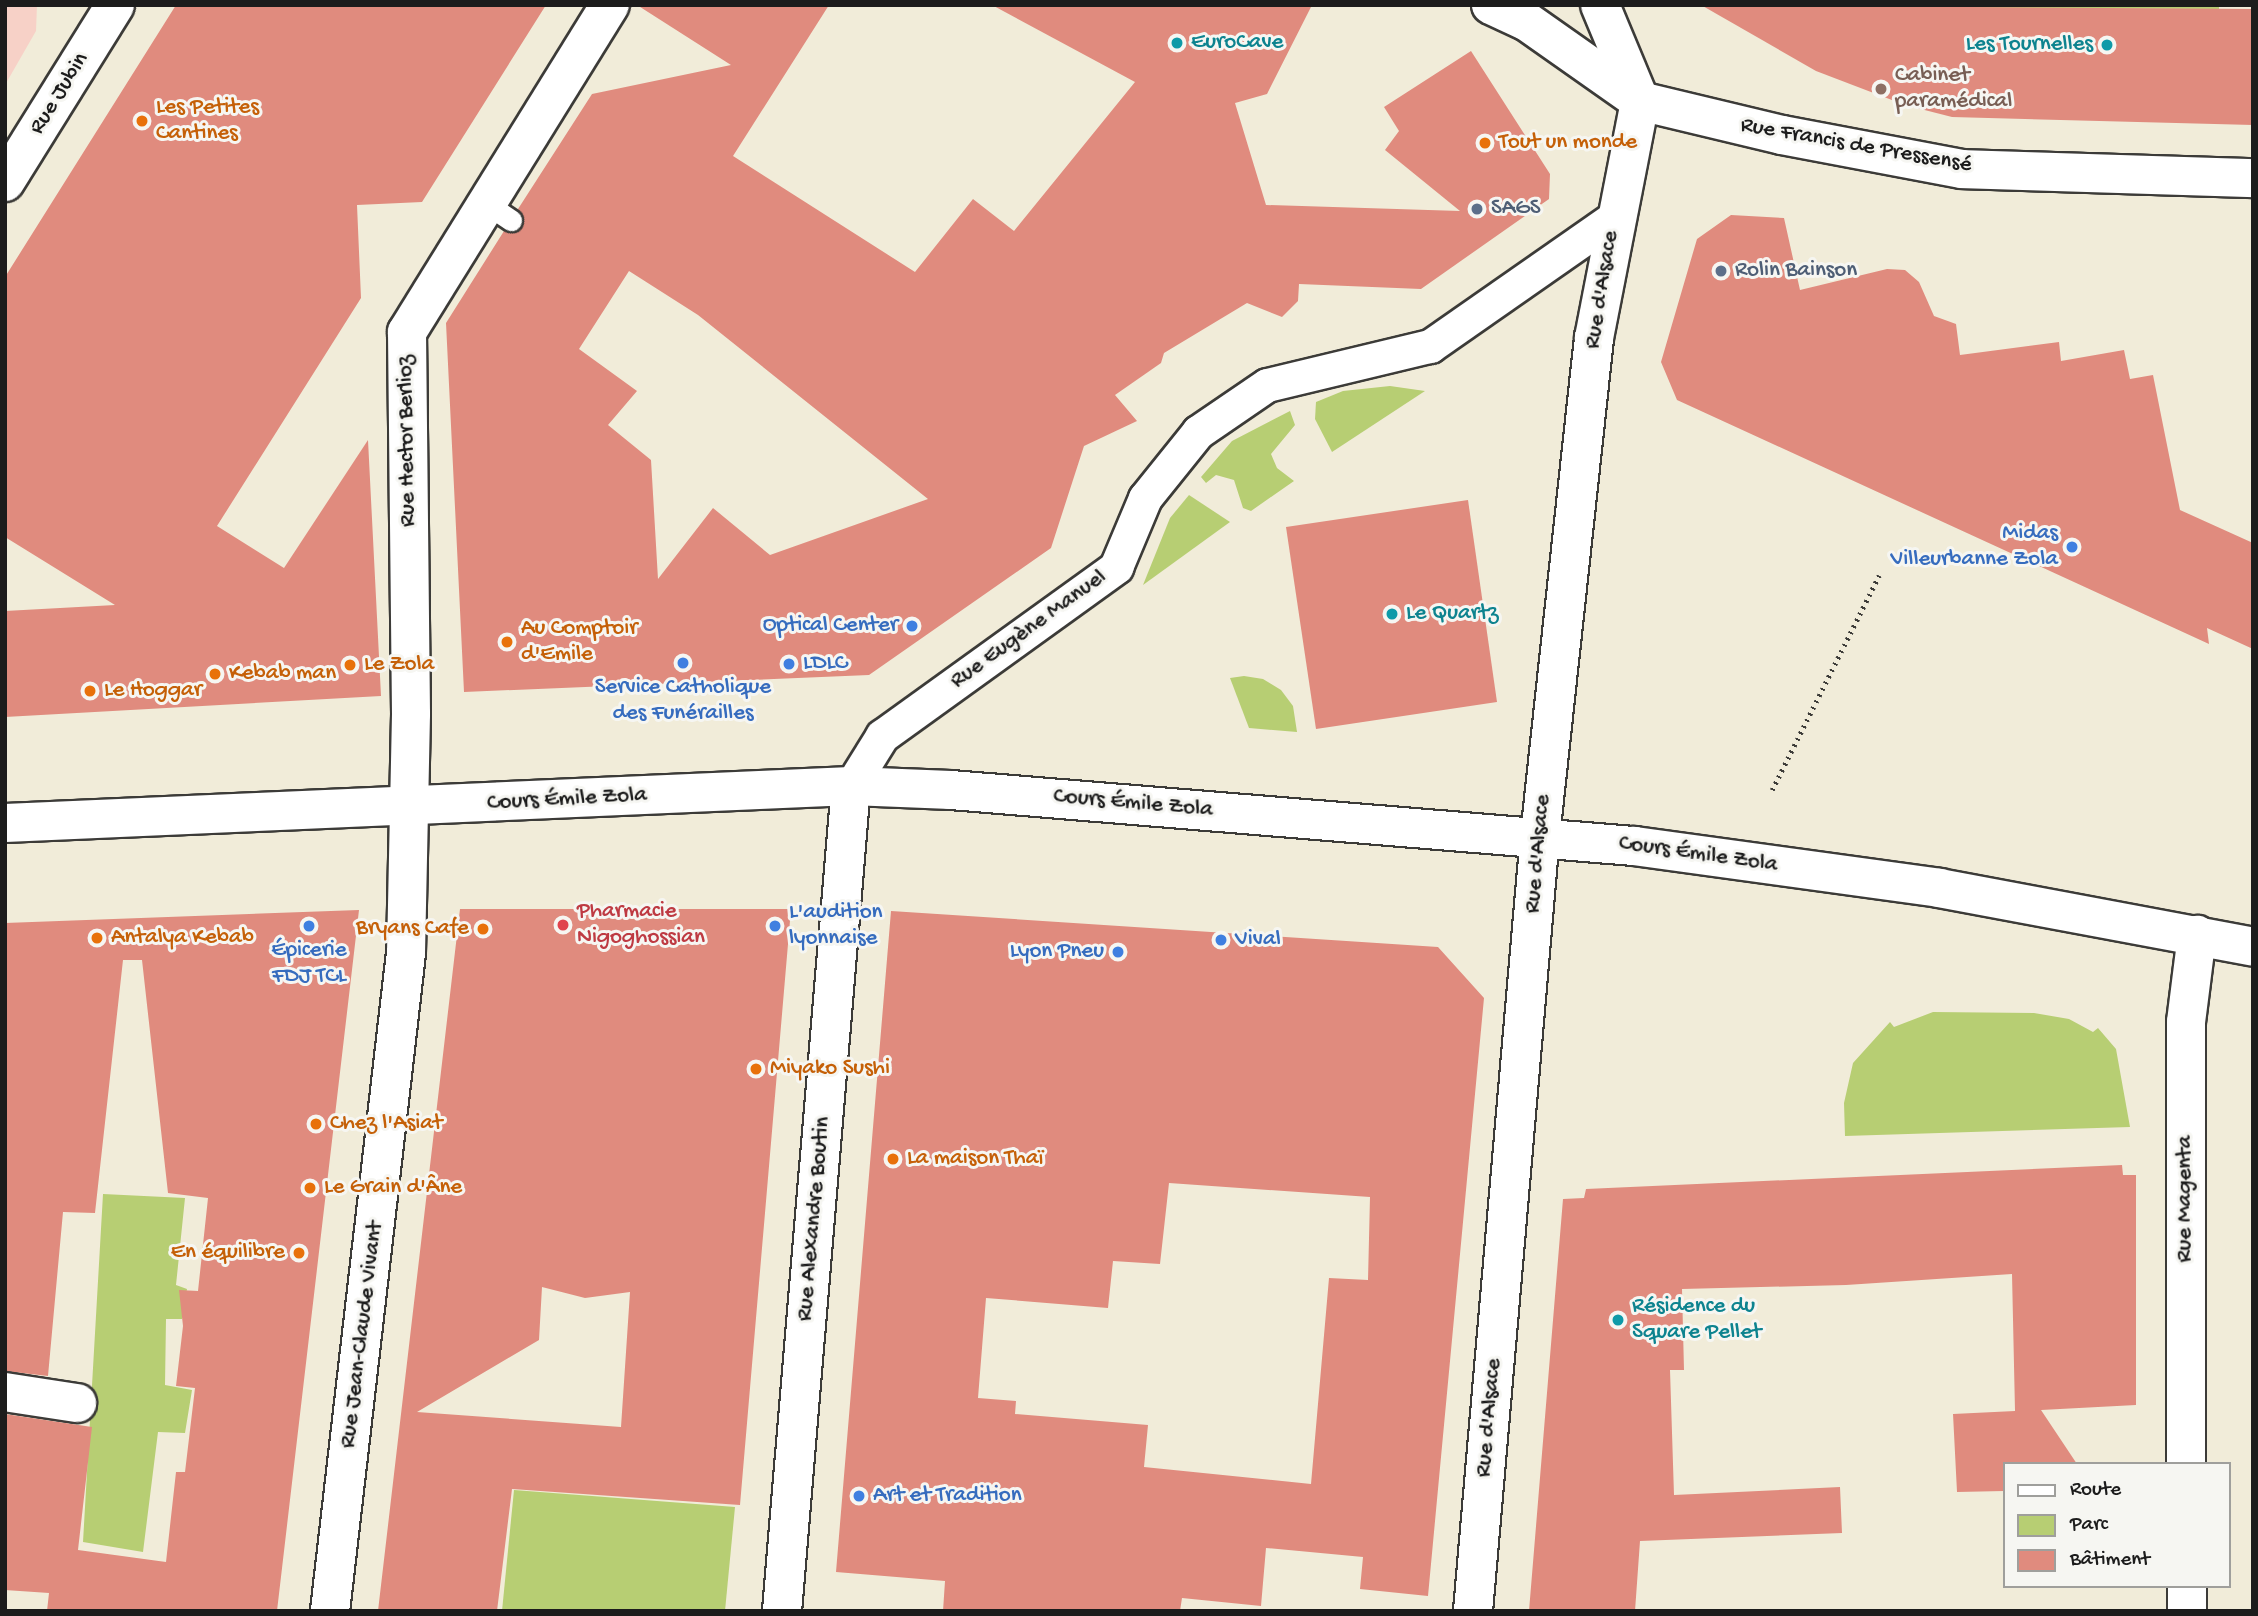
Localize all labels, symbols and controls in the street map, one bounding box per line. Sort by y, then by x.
place label: EuroCave [1191,29,1283,57]
place label: Les Tournelles [1966,31,2093,59]
marker: EuroCave [1169,35,1185,51]
marker: Les Tournelles [2099,37,2115,53]
street label: Rue Jubin [24,48,96,140]
place label: Cabinet paramédical [1895,62,2012,116]
marker: Cabinet paramédical [1873,81,1889,97]
place label: Les Petites Cantines [156,94,259,148]
street label: Rue Francis de Pressensé [1738,112,1974,180]
marker: Les Petites Cantines [134,113,150,129]
place label: Tout un monde [1499,129,1637,157]
marker: Tout un monde [1477,135,1493,151]
place label: SAGS [1491,195,1540,223]
marker: SAGS [1469,201,1485,217]
street label: Rue d'Alsace [1580,229,1626,351]
place label: Rolin Bainson [1735,257,1857,285]
marker: Rolin Bainson [1713,263,1729,279]
street label: Rue Hector Berlioz [393,355,423,527]
place label: Midas Villeurbanne Zola [1891,520,2058,574]
marker: Midas Villeurbanne Zola [2064,539,2080,555]
street label: Rue Eugène Manuel [946,564,1112,696]
place label: Le Quartz [1406,600,1498,628]
marker: Le Quartz [1384,606,1400,622]
place label: Optical Center [763,612,898,640]
place label: Au Comptoir d'Emile [521,615,637,669]
marker: Optical Center [904,618,920,634]
marker: Au Comptoir d'Emile [499,634,515,650]
place label: LDLC [803,650,847,678]
place label: Le Zola [364,651,434,679]
marker: Service Catholique des Funérailles [675,655,691,671]
marker: LDLC [781,656,797,672]
marker: Le Zola [342,657,358,673]
place label: Kebab man [229,660,336,688]
marker: Kebab man [207,666,223,682]
place label: Service Catholique des Funérailles [595,674,771,728]
place label: Le Hoggar [104,677,202,705]
marker: Le Hoggar [82,683,98,699]
street label: Cours Émile Zola [486,782,648,818]
street label: Cours Émile Zola [1052,783,1214,825]
street label: Rue d'Alsace [1520,794,1558,914]
street label: Cours Émile Zola [1617,830,1779,880]
place label: Pharmacie Nigoghossian [577,898,705,952]
place label: L'audition lyonnaise [789,899,883,953]
place label: Bryans Cafe [356,915,469,943]
marker: Pharmacie Nigoghossian [555,917,571,933]
marker: Épicerie FDJ TCL [301,918,317,934]
marker: L'audition lyonnaise [767,918,783,934]
marker: Bryans Cafe [475,921,491,937]
place label: Antalya Kebab [111,924,254,952]
place label: Vival [1235,926,1281,954]
marker: Antalya Kebab [89,930,105,946]
marker: Vival [1213,932,1229,948]
place label: Épicerie FDJ TCL [271,937,347,991]
place label: Lyon Pneu [1010,938,1104,966]
marker: Lyon Pneu [1110,944,1126,960]
place label: Miyako Sushi [770,1055,890,1083]
marker: Miyako Sushi [748,1061,764,1077]
place label: Chez l'Asiat [330,1110,442,1138]
marker: Chez l'Asiat [308,1116,324,1132]
street label: Rue Alexandre Boutin [792,1116,838,1322]
street label: Rue Magenta [2172,1136,2200,1262]
place label: La maison Thaï [907,1145,1043,1173]
marker: La maison Thaï [885,1151,901,1167]
place label: Le Grain d'Âne [324,1174,462,1202]
marker: Le Grain d'Âne [302,1180,318,1196]
street label: Rue Jean-Claude Vivant [335,1220,391,1450]
place label: En équilibre [171,1239,285,1267]
marker: En équilibre [291,1245,307,1261]
place label: Résidence du Square Pellet [1632,1293,1761,1347]
marker: Résidence du Square Pellet [1610,1312,1626,1328]
street label: Rue d'Alsace [1471,1358,1509,1478]
legend [2002,1462,2230,1588]
text: Route [2070,1478,2121,1503]
place label: Art et Tradition [873,1482,1022,1510]
marker: Art et Tradition [851,1488,867,1504]
text: Parc [2070,1513,2108,1538]
text: Bâtiment [2070,1548,2150,1573]

